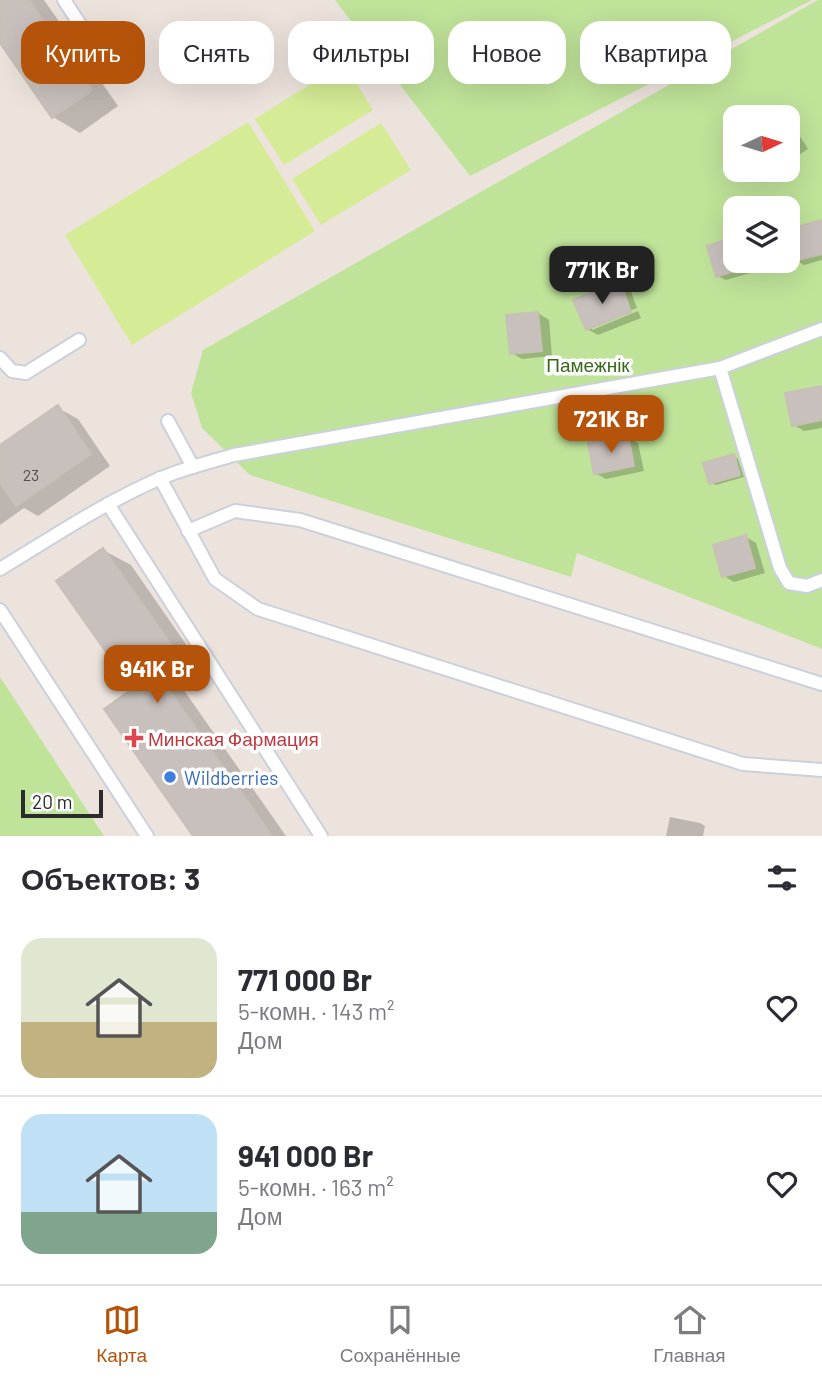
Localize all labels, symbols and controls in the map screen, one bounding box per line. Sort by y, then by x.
chip: Купить [21,21,145,84]
chip: Снять [159,21,274,84]
chip: Фильтры [288,21,434,84]
chip: Новое [448,21,566,84]
chip: Квартира [580,21,731,84]
north arrow [723,105,800,182]
map controls [723,105,800,273]
button: layers [723,196,800,273]
pin: 771K Br [537,246,667,306]
text: 771K Br [565,255,639,283]
park label: Памежнік [546,353,630,376]
pin: 721K Br [546,396,676,455]
text: 721K Br [574,404,648,432]
house number: 23 [23,465,39,484]
pin: 941K Br [92,646,222,705]
text: 941K Br [120,654,194,682]
place label: Минская Фармация [148,727,319,750]
marker: Минская Фармация [126,730,142,746]
place label: Wildberries [184,766,278,789]
marker: Wildberries [162,769,178,785]
scale bar [21,787,103,819]
text: 20 m [32,790,72,813]
icon: filters [763,859,801,897]
text: Объектов: 3 [21,860,200,896]
text: 771 000 Br [238,961,372,997]
icon: home [77,966,161,1050]
icon: heart [763,989,801,1027]
text: 5-комн. · 143 m² [238,997,395,1025]
text: Дом [238,1026,282,1054]
text: 941 000 Br [238,1137,373,1173]
icon: home [77,1142,161,1226]
icon: heart [763,1165,801,1203]
text: 5-комн. · 163 m² [238,1173,394,1201]
text: Дом [238,1202,282,1230]
tab: Карта [96,1301,147,1367]
tab: Сохранённые [340,1301,461,1367]
tab: Главная [653,1301,726,1367]

